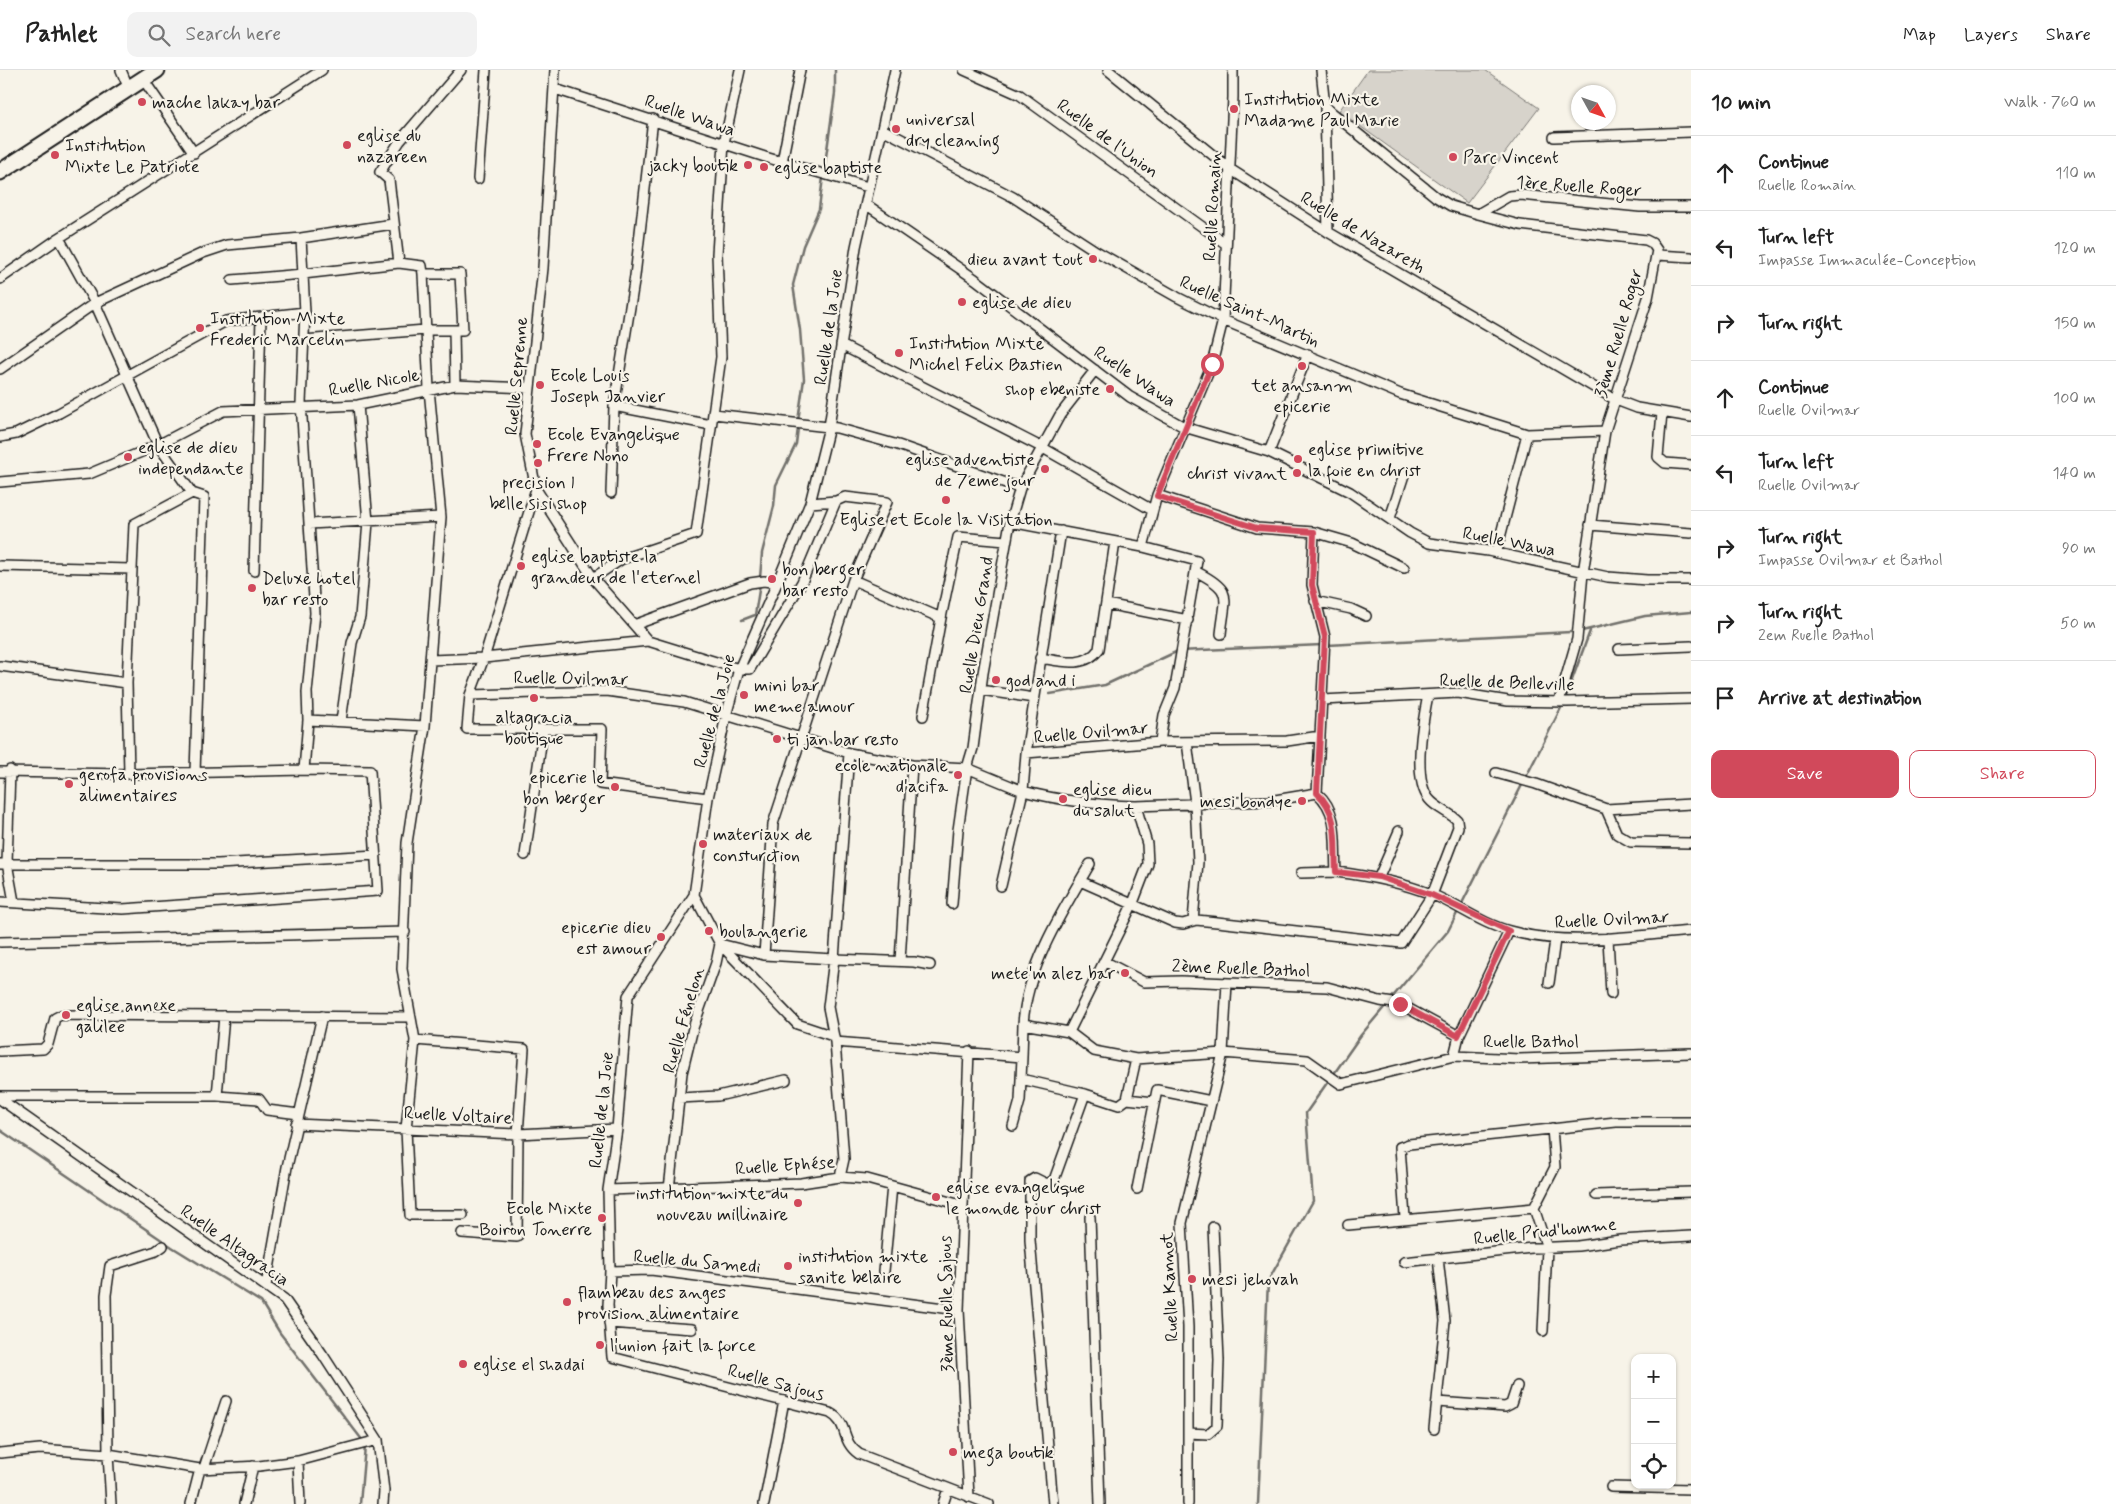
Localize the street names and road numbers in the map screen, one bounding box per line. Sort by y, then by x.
street label: Ruelle Wawa [641,89,738,143]
street label: Ruelle de l'Union [1052,94,1163,184]
street label: Ruelle Romain [1198,150,1228,262]
street label: 1ère Ruelle Roger [1515,171,1643,204]
street label: Ruelle de Nazareth [1296,186,1429,280]
street label: 3ème Ruelle Roger [1589,266,1650,401]
street label: Ruelle de la Joie [809,268,849,387]
street label: Ruelle Saint-Martin [1176,270,1324,354]
street label: Ruelle Seprenne [500,316,534,436]
street label: Ruelle Wawa [1089,341,1180,413]
street label: Ruelle Nicole [327,363,421,403]
street label: Ruelle Wawa [1460,521,1557,563]
street label: Ruelle Dieu Grand [954,555,1000,695]
street label: Ruelle de la Joie [688,652,742,771]
street label: Ruelle Ovilmar [513,666,629,692]
street label: Ruelle de Belleville [1439,669,1575,697]
street label: Ruelle Ovilmar [1033,716,1150,750]
street label: Ruelle Ovilmar [1554,905,1670,935]
street label: 2ème Ruelle Bathol [1171,955,1311,983]
street label: Ruelle Fénelon [657,964,711,1076]
street label: Ruelle Bathol [1483,1030,1579,1054]
street label: Ruelle de la Joie [584,1051,620,1170]
street label: Ruelle Voltaire [403,1101,513,1131]
street label: Ruelle Ephése [734,1151,836,1181]
street label: Ruelle Altagracia [175,1199,294,1293]
street label: Ruelle Prud'homme [1472,1213,1618,1251]
street label: Ruelle Kannot [1155,1231,1185,1342]
street label: 3ème Ruelle Sajous [934,1235,960,1373]
street label: Ruelle du Samedi [632,1244,762,1280]
street label: Ruelle Sajous [725,1359,827,1407]

